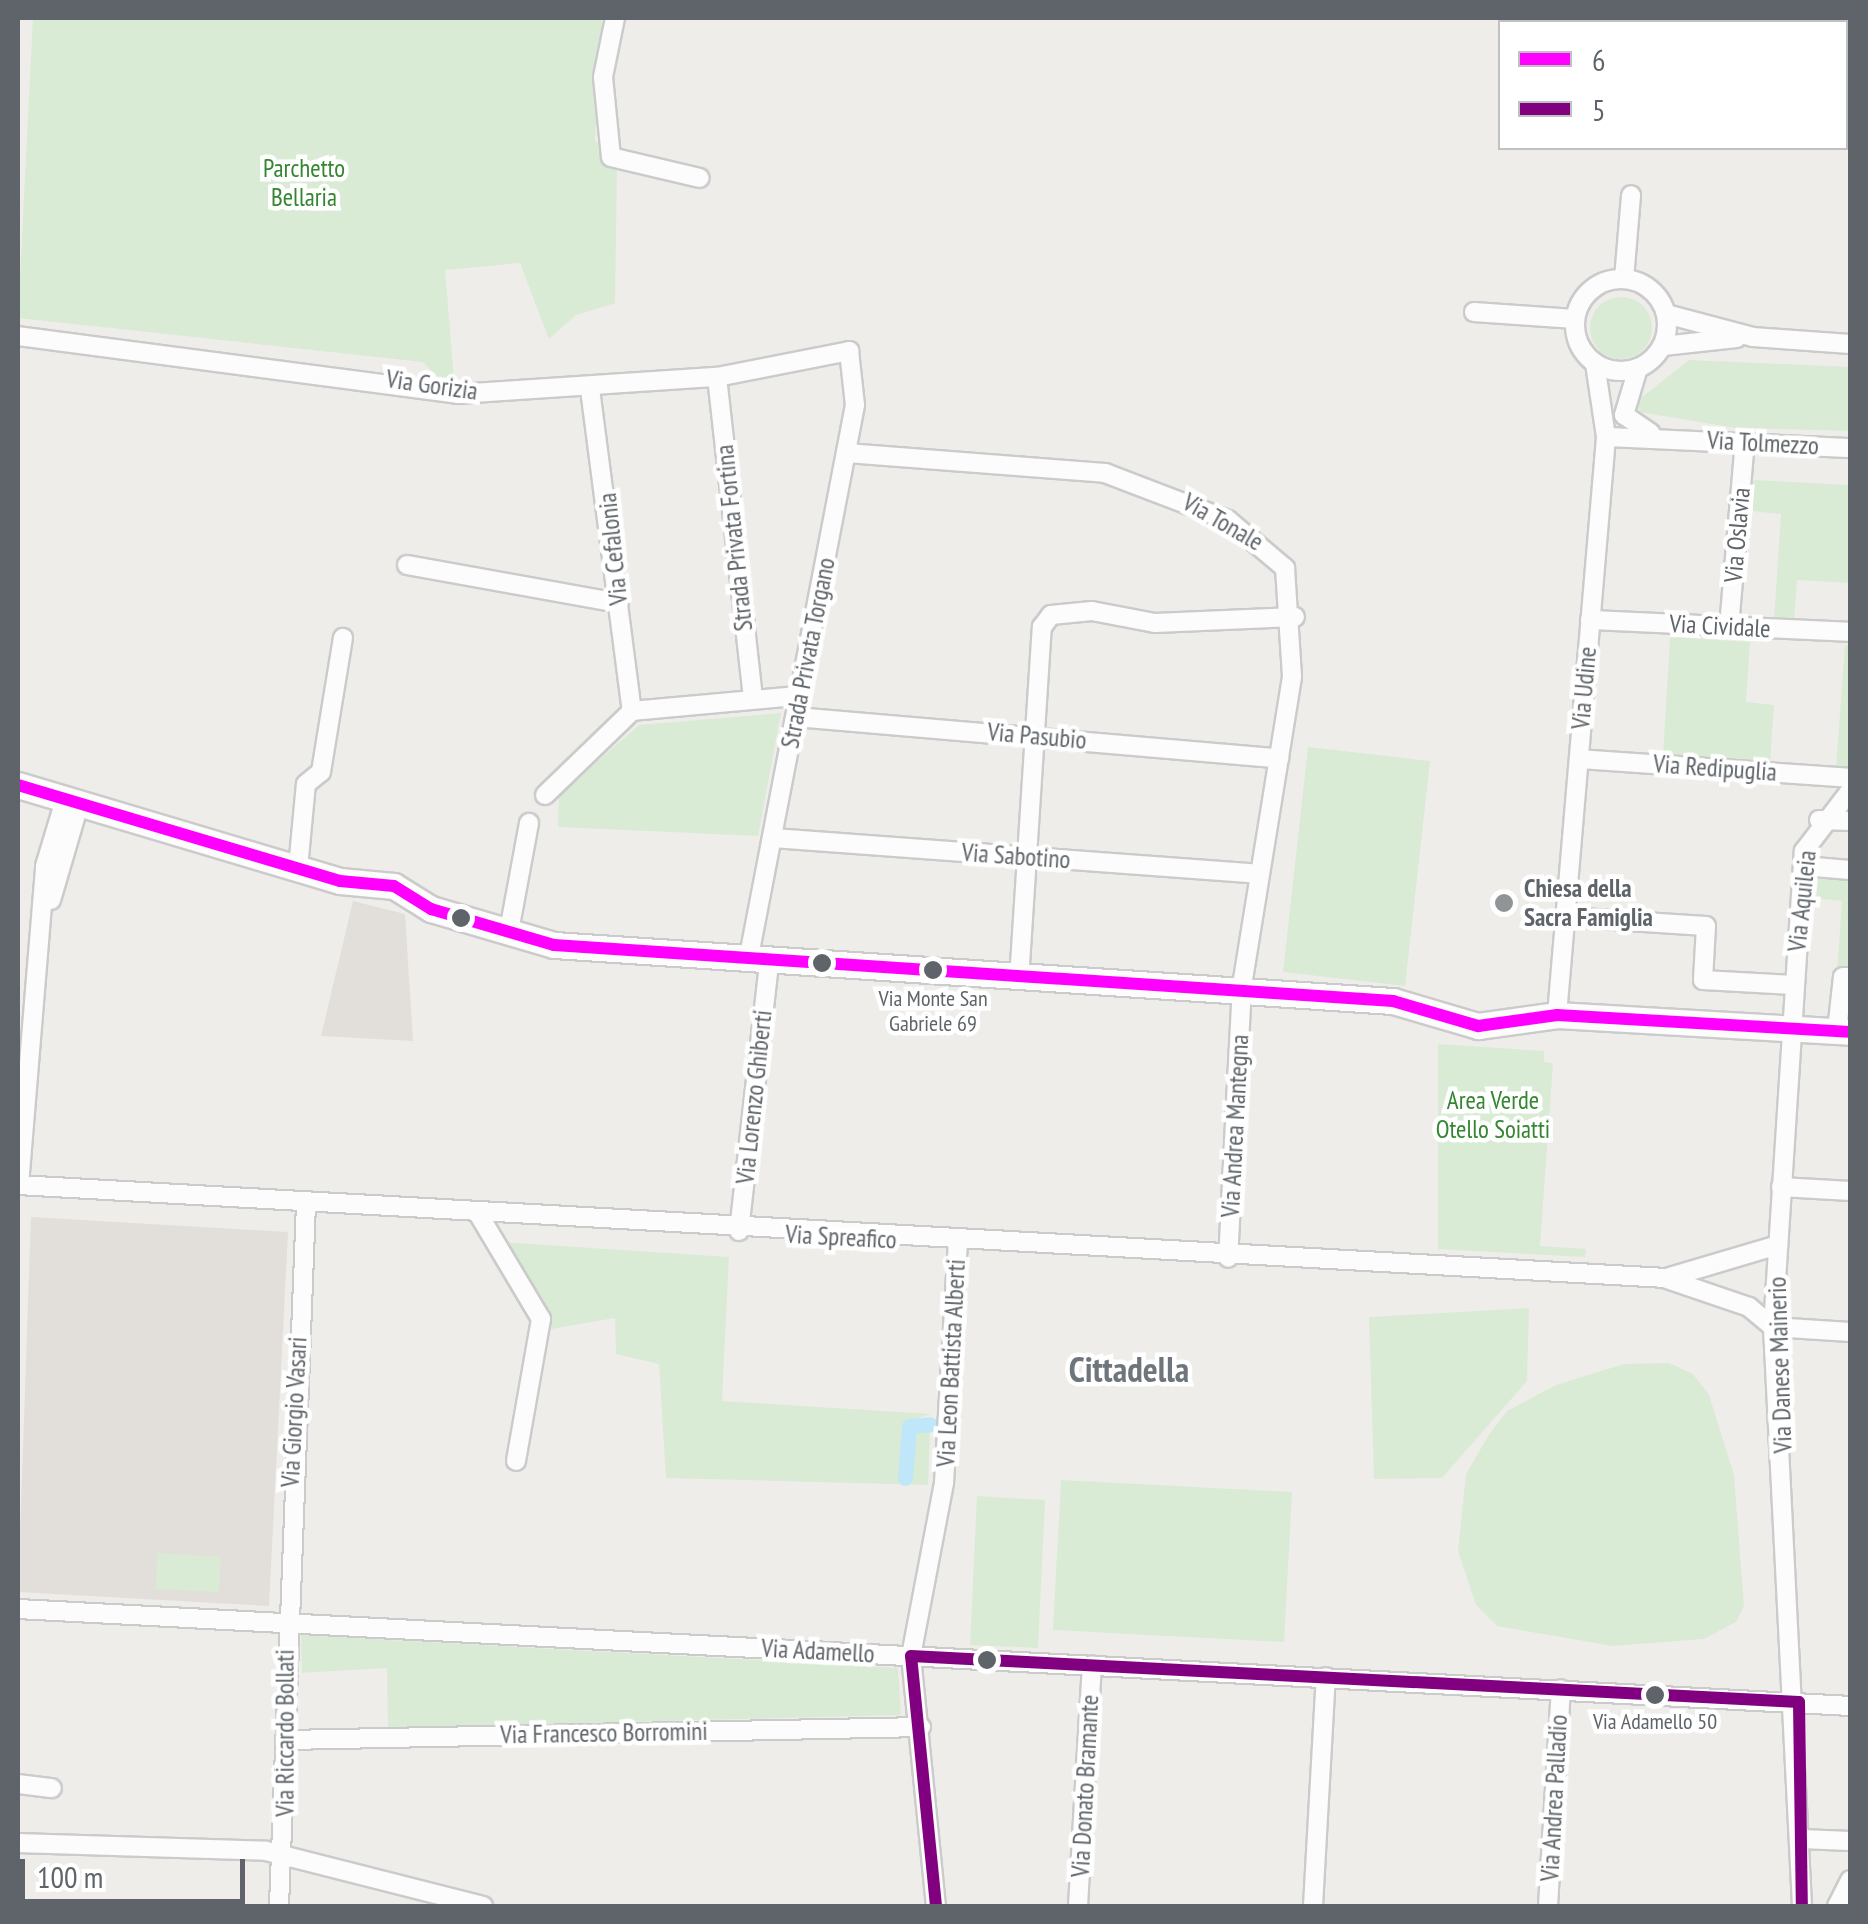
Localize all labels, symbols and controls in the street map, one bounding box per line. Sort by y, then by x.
legend [1498,20,1848,150]
text: 6 [1592,40,1606,79]
text: 5 [1592,90,1606,129]
park label: Parchetto Bellaria [263,154,345,213]
street label: Via Gorizia [384,364,480,406]
street label: Via Tolmezzo [1706,425,1820,461]
street label: Strada Privata Fortina [709,443,759,633]
street label: Via Oslavia [1718,486,1756,584]
street label: Via Tonale [1177,487,1269,557]
street label: Via Cefalonia [592,491,634,607]
street label: Strada Privata Torgano [775,555,841,751]
street label: Via Cividale [1669,608,1771,644]
street label: Via Udine [1565,645,1603,731]
street label: Via Pasubio [986,717,1088,755]
street label: Via Redipuglia [1652,749,1778,787]
street label: Via Sabotino [961,837,1071,875]
street label: Via Aquileia [1782,848,1822,954]
place label: Chiesa della Sacra Famiglia [1524,874,1653,933]
marker: Chiesa della Sacra Famiglia [1493,892,1515,914]
unlabelled marker [451,908,471,928]
unlabelled marker [812,953,832,973]
marker: Via Monte San Gabriele 69 [923,960,943,980]
place label: Via Monte San Gabriele 69 [878,985,988,1036]
street label: Via Lorenzo Ghiberti [730,1008,778,1186]
street label: Via Andrea Mantegna [1215,1033,1255,1219]
park label: Area Verde Otello Soiatti [1436,1086,1550,1145]
street label: Via Spreafico [785,1219,897,1255]
street label: Via Leon Battista Alberti [931,1258,971,1468]
street label: Via Danese Mainerio [1762,1276,1798,1454]
street label: Via Giorgio Vasari [275,1336,313,1488]
district label: Cittadella [1069,1348,1189,1390]
street label: Via Adamello [760,1633,876,1669]
street label: Via Riccardo Bollati [270,1649,300,1817]
unlabelled marker [977,1650,997,1670]
marker: Via Adamello 50 [1645,1685,1665,1705]
street label: Via Donato Bramante [1065,1694,1105,1878]
place label: Via Adamello 50 [1593,1709,1717,1735]
street label: Via Andrea Palladio [1535,1713,1573,1883]
street label: Via Francesco Borromini [500,1716,708,1750]
scale bar [25,1839,250,1901]
text: 100 m [37,1857,103,1896]

